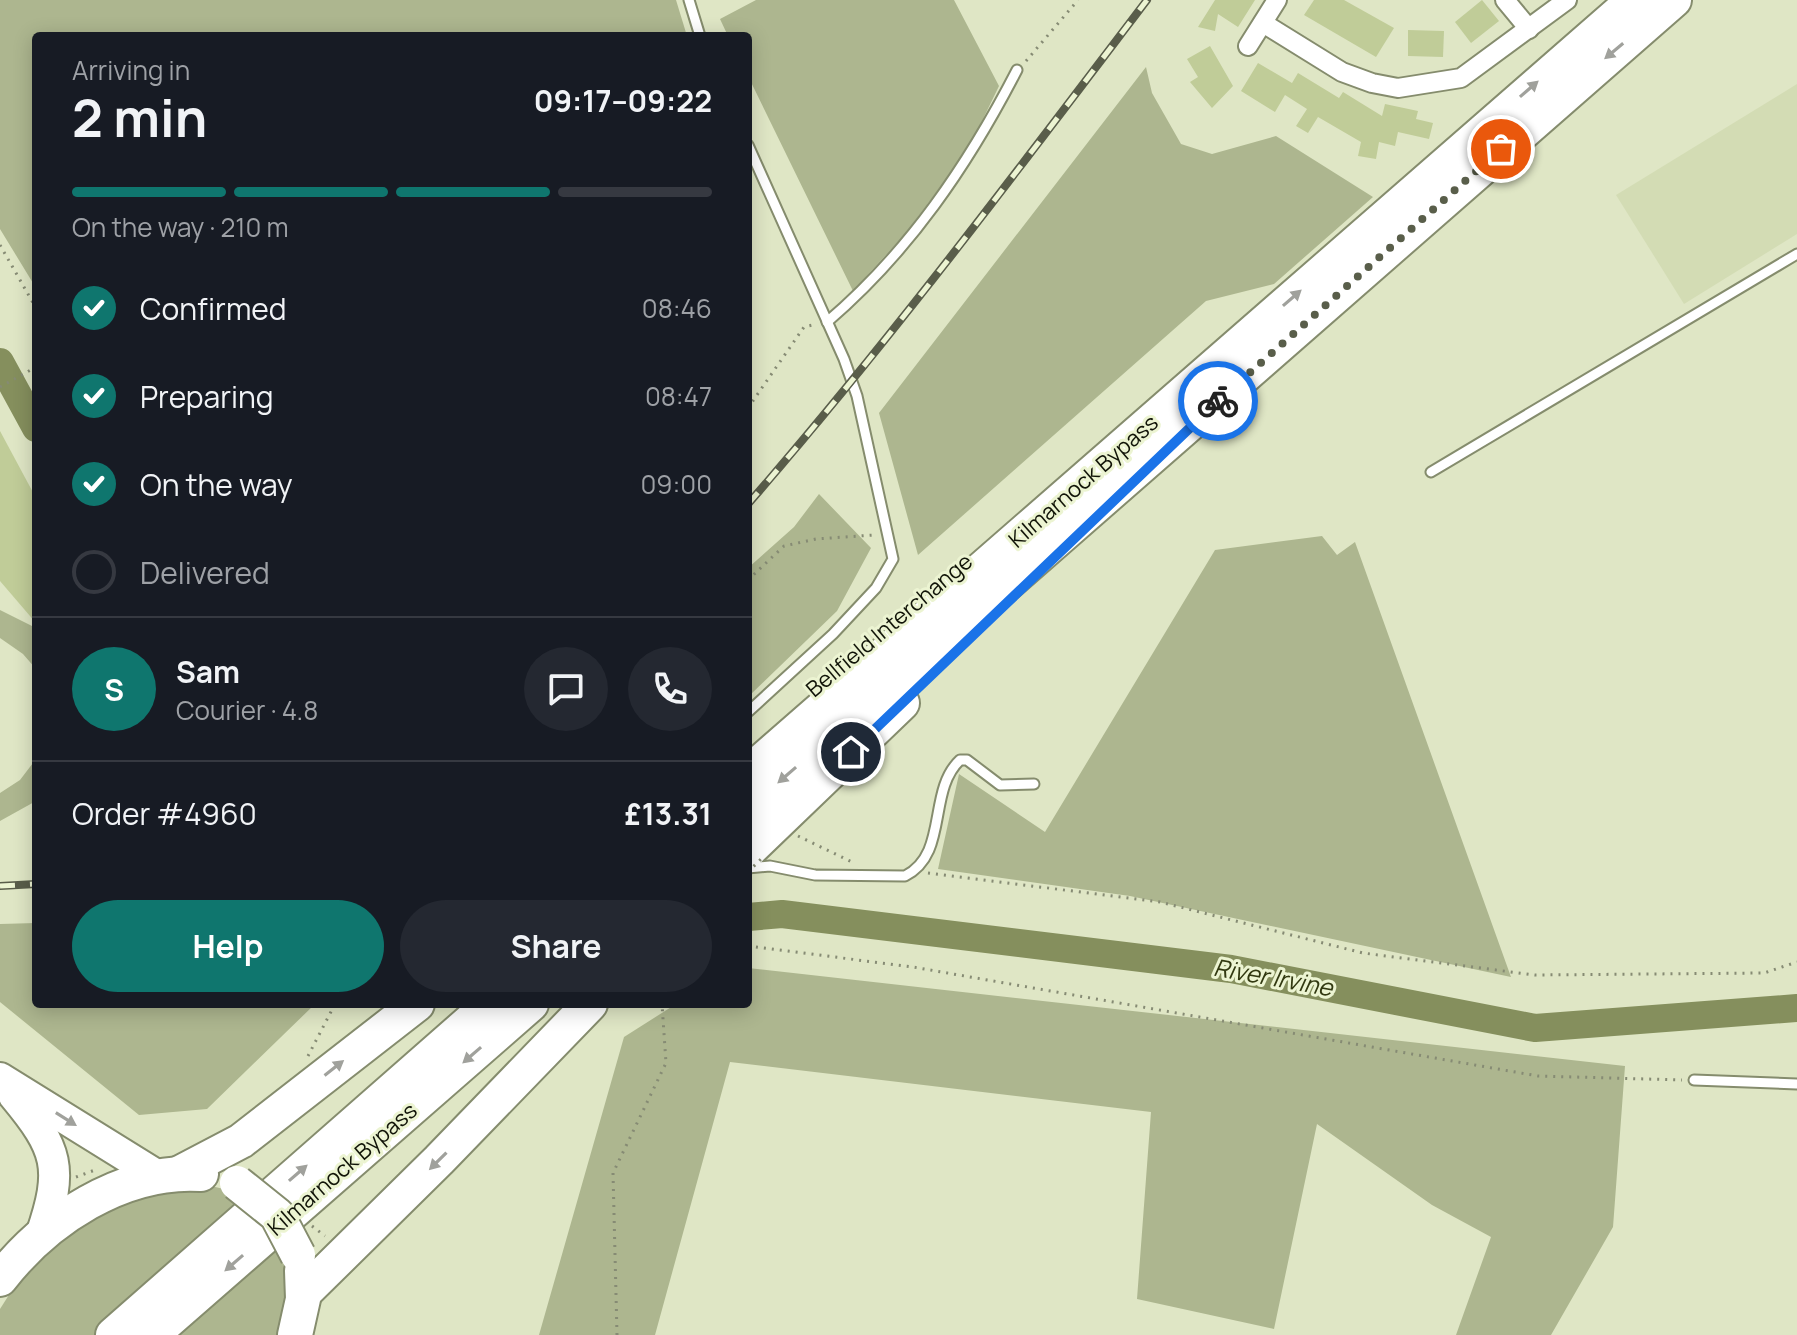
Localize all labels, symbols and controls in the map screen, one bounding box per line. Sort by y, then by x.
one-way arrow [1605,41,1624,59]
text: Arriving in [72,52,190,88]
text: 09:17–09:22 [534,80,712,121]
one-way arrow [1518,81,1538,98]
text: 2 min [72,82,207,153]
pin [1467,115,1535,183]
icon: bag [1479,127,1523,171]
text: On the way · 210 m [72,209,289,245]
icon: check [72,286,116,330]
text: Confirmed [140,288,287,329]
text: 08:46 [642,290,712,326]
one-way arrow [1282,290,1301,308]
courier [1178,361,1258,441]
icon: check [72,374,116,418]
text: Preparing [140,376,274,417]
text: 08:47 [645,378,712,414]
icon: bike [1196,379,1240,423]
street label: Kilmarnock Bypass [1002,408,1164,554]
icon: check [72,462,116,506]
text: On the way [140,464,293,505]
text: 09:00 [641,466,712,502]
street label: Bellfield Interchange [799,546,979,704]
text: Delivered [140,552,270,593]
button: chat [524,647,608,731]
button: phone [628,647,712,731]
text: Sam [176,651,240,692]
text: S [104,669,124,710]
text: Courier · 4.8 [176,692,318,728]
pin [817,718,885,786]
icon: home [829,730,873,774]
one-way arrow [777,766,797,783]
text: Order #4960 [72,793,257,834]
text: £13.31 [625,793,712,834]
button: Help [72,900,384,992]
button: Share [400,900,712,992]
water label: River Irvine [1211,950,1337,1004]
one-way arrow [463,1046,483,1063]
one-way arrow [324,1061,344,1077]
street label: Kilmarnock Bypass [261,1096,423,1242]
one-way arrow [55,1112,77,1126]
one-way arrow [429,1151,448,1170]
one-way arrow [287,1165,307,1182]
one-way arrow [225,1254,245,1271]

